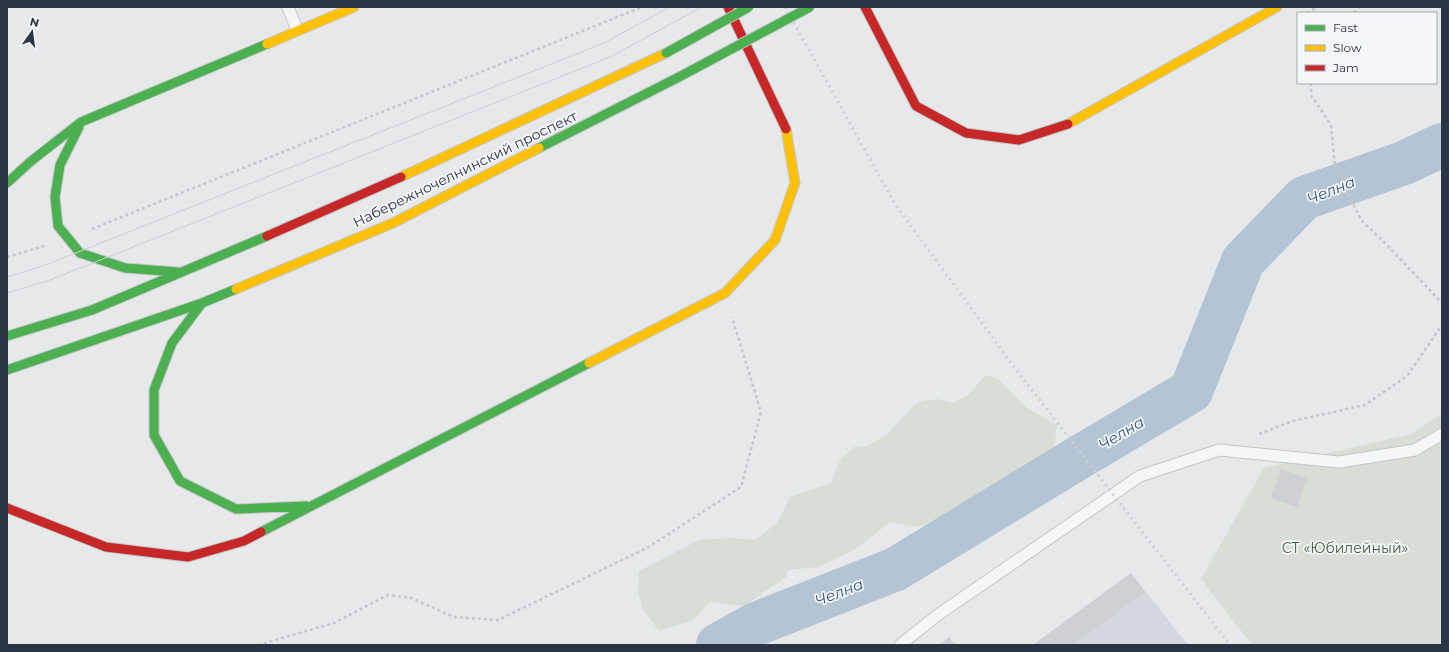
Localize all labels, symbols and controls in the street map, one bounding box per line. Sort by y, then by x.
north arrow [12,12,52,52]
legend [1297,12,1437,84]
text: N [28,14,40,30]
text: Fast [1333,20,1358,35]
text: Slow [1333,40,1362,55]
text: Jam [1332,60,1359,75]
street label: Набережночелнинский проспект [350,107,580,231]
water label: Челна [1304,172,1358,208]
water label: Челна [1095,412,1147,454]
park label: СТ «Юбилейный» [1282,539,1408,557]
water label: Челна [812,574,866,610]

